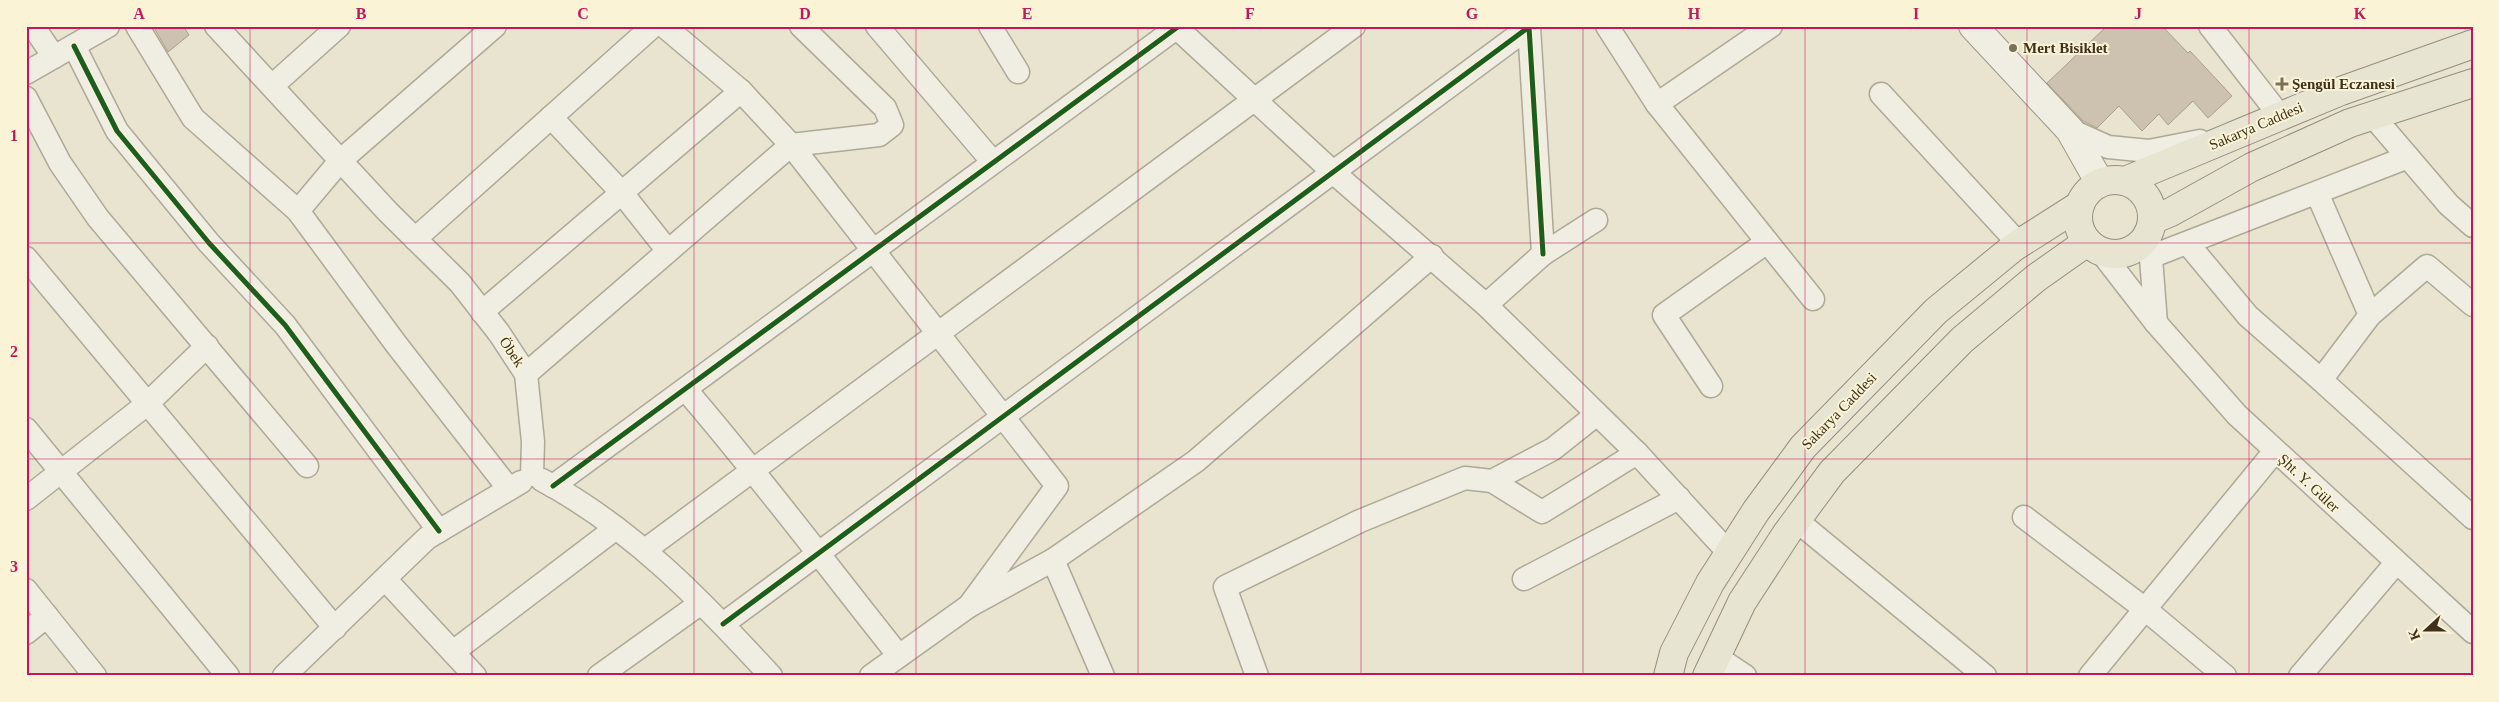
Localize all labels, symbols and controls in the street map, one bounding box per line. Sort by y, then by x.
text: A [133,5,145,22]
text: B [356,5,367,22]
text: C [577,5,589,22]
text: D [799,5,811,22]
text: E [1022,5,1032,22]
text: F [1245,5,1255,22]
text: G [1466,5,1479,22]
text: H [1688,5,1701,22]
text: I [1913,5,1919,22]
text: J [2134,5,2142,22]
text: K [2354,5,2367,22]
place label: Mert Bisiklet [2023,40,2108,56]
marker: Mert Bisiklet [2007,42,2019,54]
place label: Şengül Eczanesi [2292,76,2395,92]
marker: Şengül Eczanesi [2276,78,2288,90]
street label: Sakarya Caddesi [2207,99,2305,153]
text: 1 [10,127,18,144]
street label: Öbek [496,334,528,370]
text: 2 [10,343,18,360]
street label: Sakarya Caddesi [1798,369,1880,453]
street label: Şht. Y. Güler [2275,451,2343,515]
text: 3 [10,558,18,575]
north arrow [2402,604,2452,654]
text: K [2405,627,2423,642]

